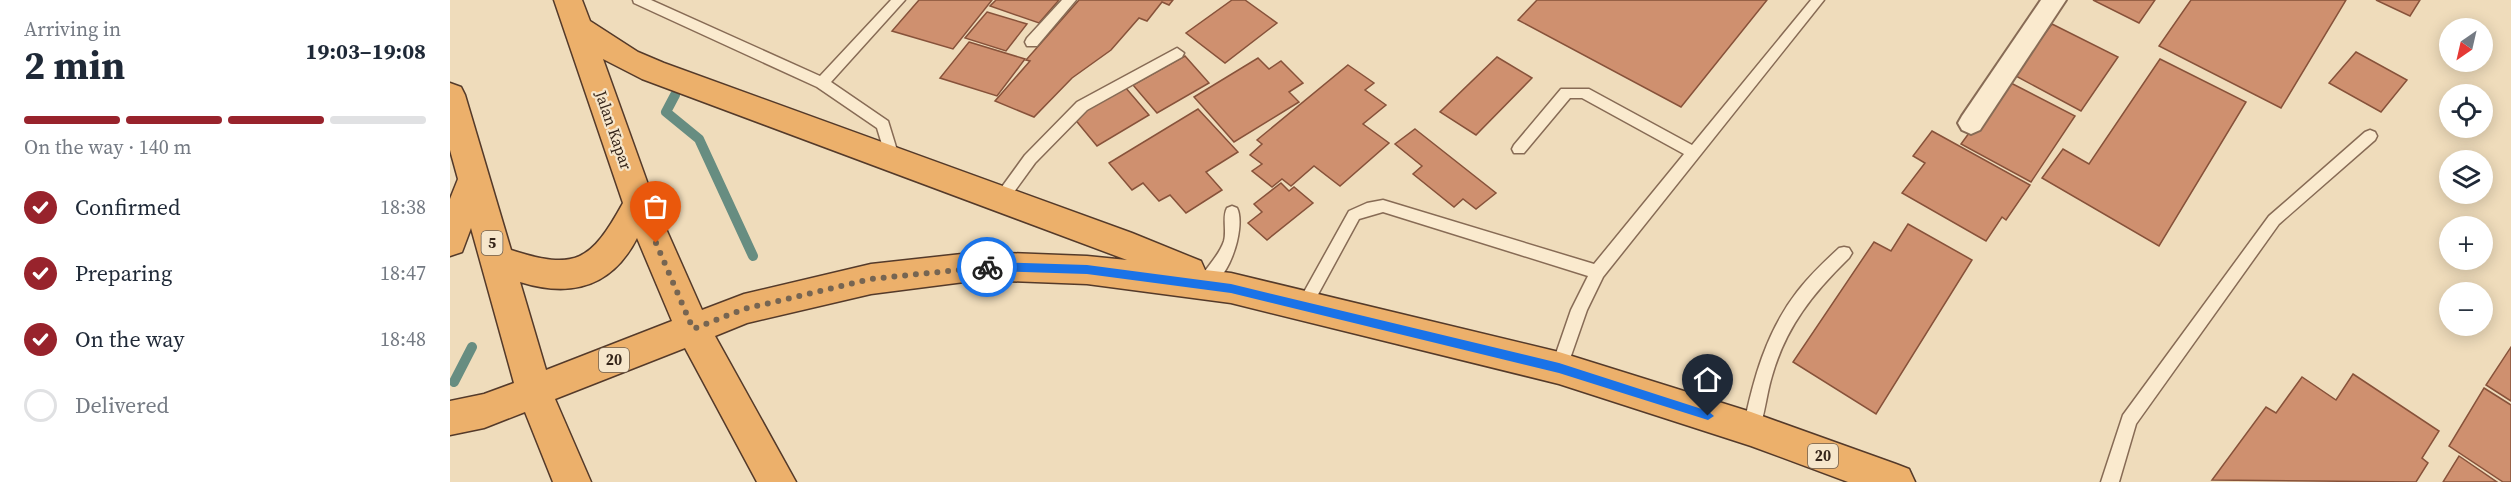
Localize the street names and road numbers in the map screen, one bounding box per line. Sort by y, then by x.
street label: Jalan Kapar [590,87,638,173]
road number: 5 [482,231,502,255]
road number: 20 [599,348,629,372]
road number: 20 [1808,444,1838,468]

